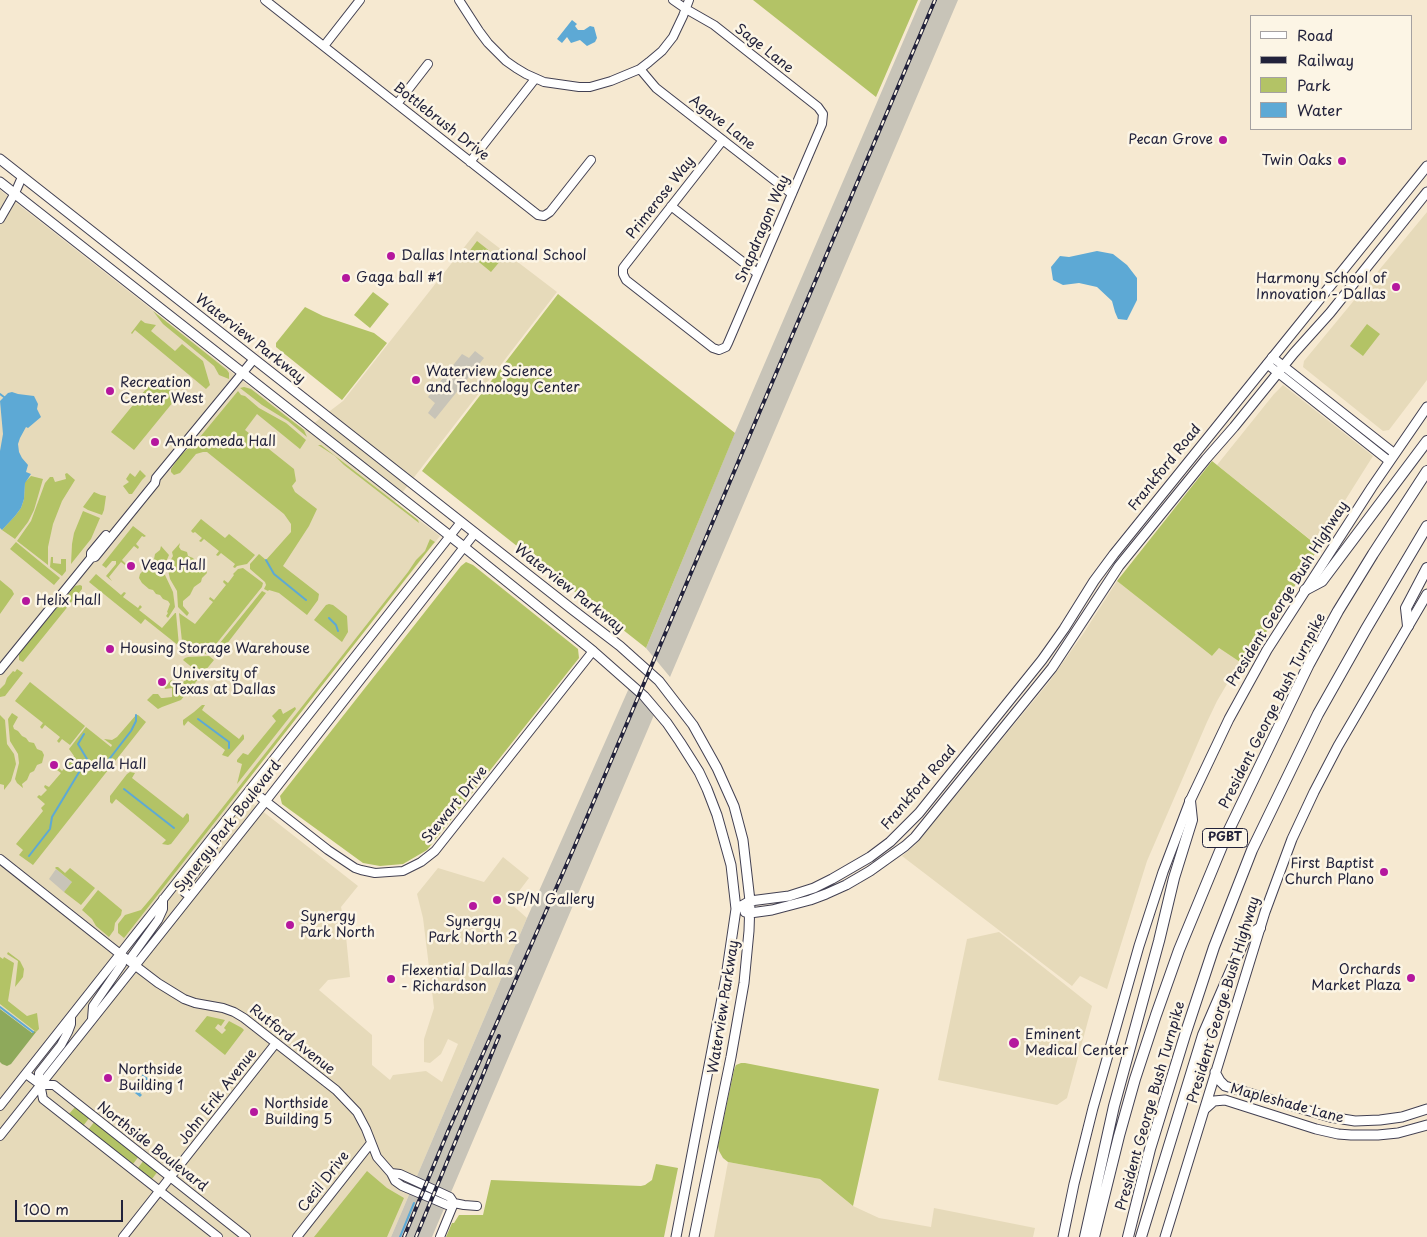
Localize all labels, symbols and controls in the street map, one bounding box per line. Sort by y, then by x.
legend [1250,15,1412,130]
street label: Sage Lane [731,21,797,77]
text: Road [1297,23,1333,46]
text: Railway [1297,48,1354,71]
text: Park [1297,73,1331,96]
street label: Bottlebrush Drive [390,79,492,165]
street label: Agave Lane [686,92,758,154]
text: Water [1297,98,1342,121]
place label: Pecan Grove [1128,132,1213,148]
marker: Pecan Grove [1217,134,1229,146]
street label: Primerose Way [623,153,699,243]
place label: Twin Oaks [1261,153,1332,169]
marker: Twin Oaks [1336,155,1348,167]
street label: Snapdragon Way [733,173,793,285]
place label: Dallas International School [401,248,587,264]
marker: Dallas International School [385,250,397,262]
place label: Gaga ball #1 [356,270,442,286]
place label: Harmony School of Innovation - Dallas [1256,271,1386,304]
marker: Gaga ball #1 [340,272,352,284]
marker: Harmony School of Innovation - Dallas [1390,281,1402,293]
street label: Waterview Parkway [192,291,308,387]
place label: Waterview Science and Technology Center [426,364,580,397]
marker: Waterview Science and Technology Center [410,374,422,386]
place label: Recreation Center West [120,375,203,408]
marker: Recreation Center West [104,385,116,397]
street label: Frankford Road [1125,422,1205,514]
place label: Andromeda Hall [165,434,276,450]
marker: Andromeda Hall [149,436,161,448]
street label: President George Bush Highway [1224,498,1352,690]
street label: Waterview Parkway [511,541,627,637]
place label: Vega Hall [141,558,206,574]
marker: Vega Hall [125,560,137,572]
place label: Helix Hall [36,593,101,609]
marker: Helix Hall [20,595,32,607]
street label: President George Bush Turnpike [1216,611,1330,811]
place label: Housing Storage Warehouse [120,641,310,657]
marker: Housing Storage Warehouse [104,643,116,655]
place label: University of Texas at Dallas [172,666,276,699]
marker: University of Texas at Dallas [156,676,168,688]
street label: Frankford Road [878,743,960,833]
place label: Capella Hall [64,757,146,773]
street label: Synergy Park Boulevard [171,758,285,896]
marker: Capella Hall [48,759,60,771]
street label: Stewart Drive [419,763,491,847]
road number: PGBT [1202,828,1248,848]
place label: First Baptist Church Plano [1284,856,1374,889]
marker: First Baptist Church Plano [1378,866,1390,878]
place label: SP/N Gallery [507,892,595,908]
marker: SP/N Gallery [491,894,503,906]
street label: President George Bush Highway [1184,895,1264,1105]
marker: Synergy Park North 2 [467,900,479,912]
place label: Synergy Park North [300,909,375,942]
place label: Synergy Park North 2 [428,914,518,946]
marker: Synergy Park North [284,919,296,931]
street label: Waterview Parkway [705,939,743,1075]
place label: Orchards Market Plaza [1311,962,1401,994]
place label: Flexential Dallas - Richardson [401,963,513,996]
marker: Orchards Market Plaza [1405,972,1417,984]
marker: Flexential Dallas - Richardson [385,973,397,985]
street label: President George Bush Turnpike [1113,999,1189,1213]
street label: Rutford Avenue [246,1001,338,1079]
place label: Eminent Medical Center [1025,1027,1128,1060]
marker: Eminent Medical Center [1007,1036,1021,1050]
street label: John Erik Avenue [175,1046,261,1148]
place label: Northside Building 1 [118,1062,184,1094]
marker: Northside Building 1 [102,1072,114,1084]
street label: Mapleshade Lane [1228,1081,1346,1127]
place label: Northside Building 5 [264,1096,332,1128]
street label: Northside Boulevard [93,1099,211,1195]
marker: Northside Building 5 [248,1106,260,1118]
street label: Cecil Drive [295,1148,353,1216]
scale bar [18,1190,125,1222]
text: 100 m [23,1197,69,1220]

